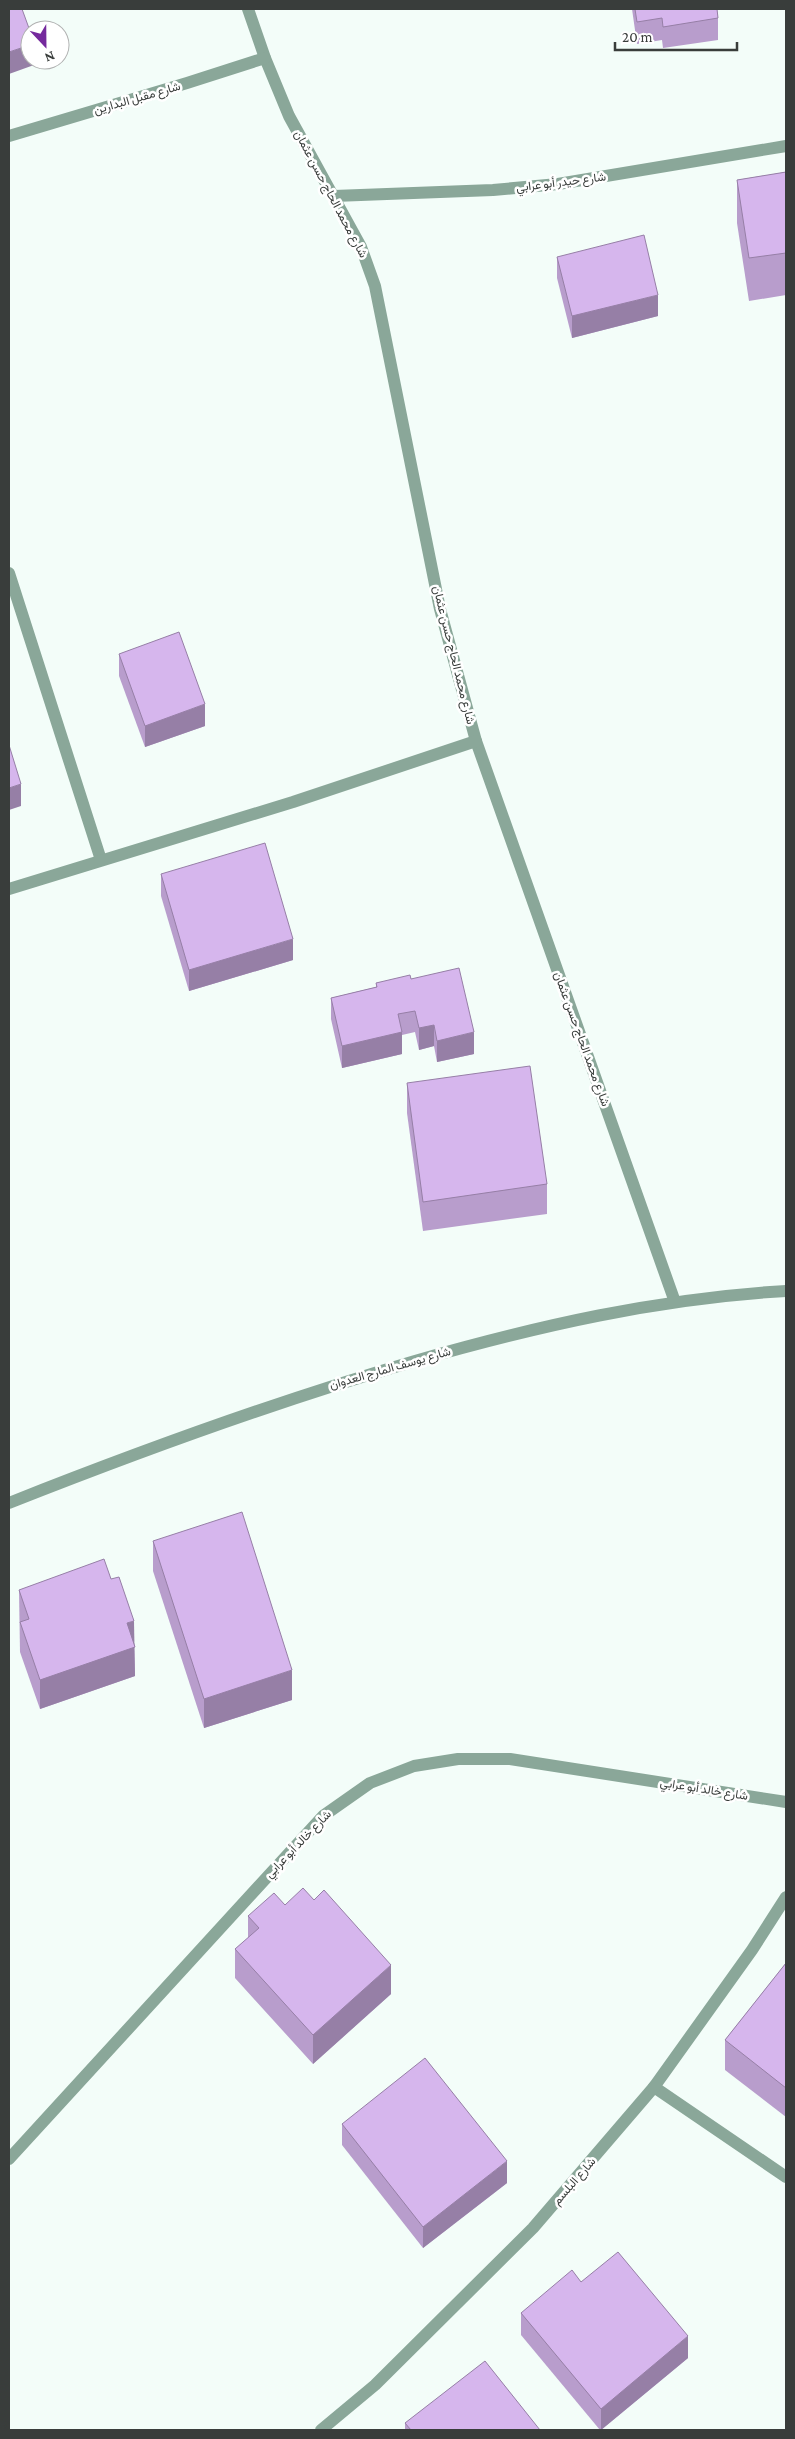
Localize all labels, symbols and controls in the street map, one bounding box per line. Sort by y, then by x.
north arrow [20,20,70,70]
scale bar [615,20,738,52]
text: 20 m [622,29,653,45]
text: N [42,48,57,66]
street label: شارع مقبل البدارين [92,79,183,119]
street label: شارع محمد الحاج حسن عثمان [290,128,371,261]
street label: شارع حيدر أبو عرابي [515,170,607,197]
street label: شارع محمد الحاج حسن عثمان [428,584,478,726]
street label: شارع محمد الحاج حسن عثمان [549,970,613,1109]
street label: شارع يوسف المارج العدوان [328,1344,453,1394]
street label: شارع خالد أبو عرابي [659,1775,749,1806]
street label: شارع خالد أبو عرابي [262,1807,336,1883]
street label: شارع البلسم [550,2154,600,2209]

